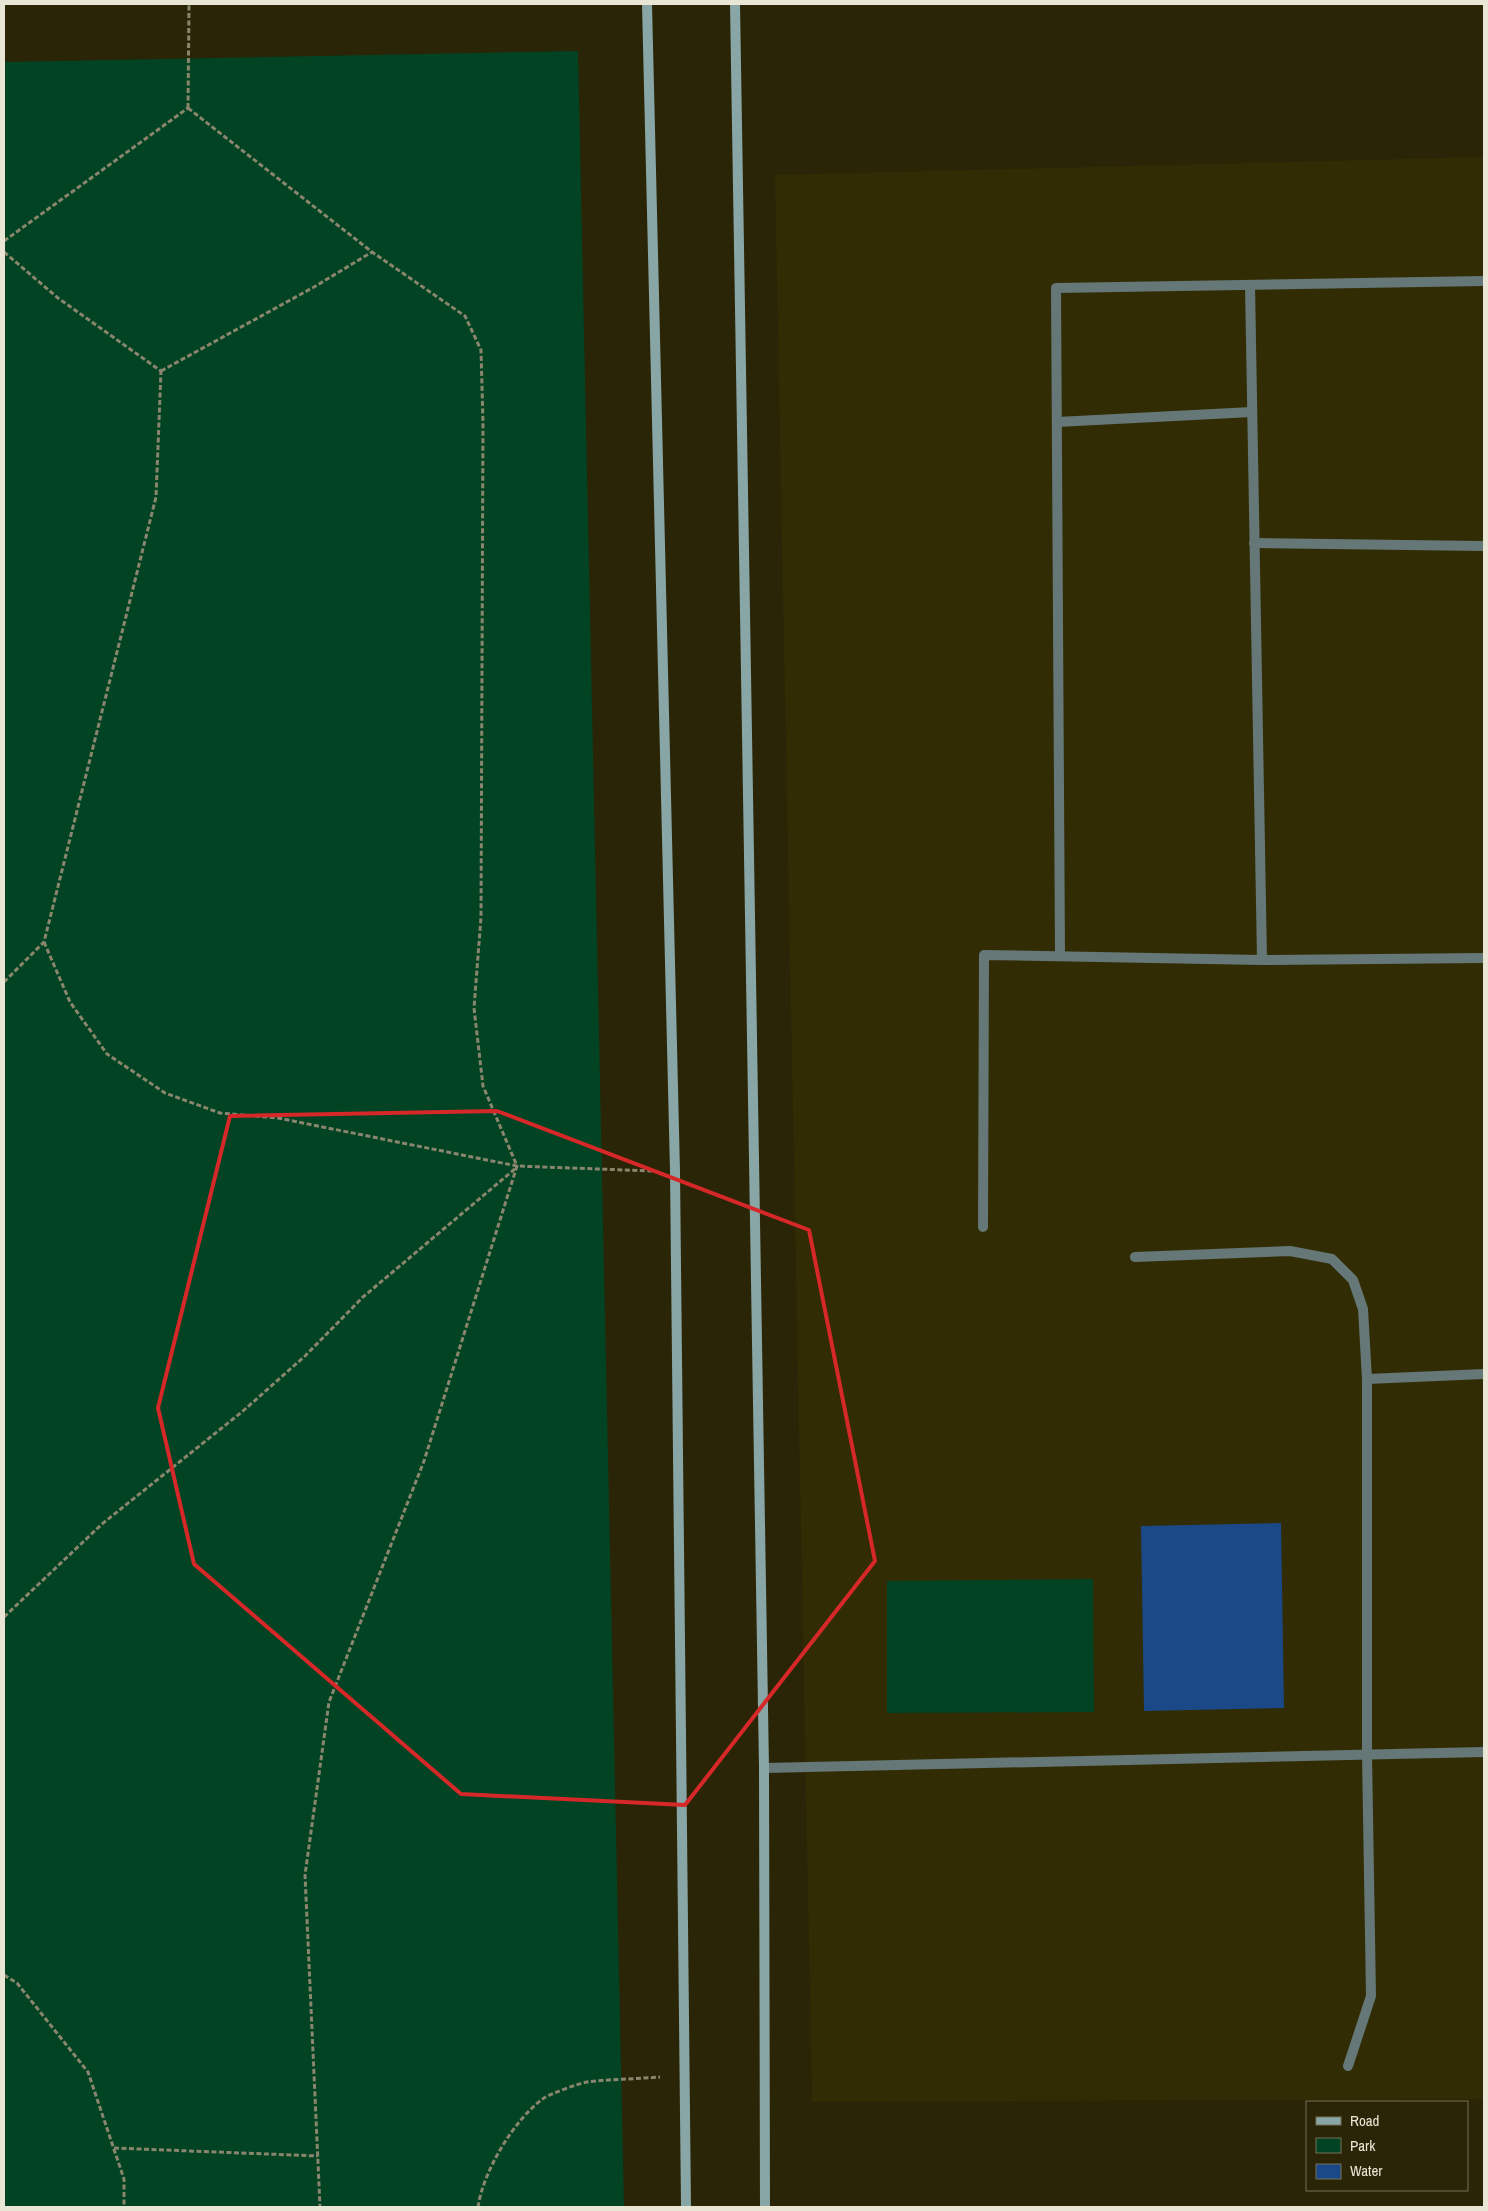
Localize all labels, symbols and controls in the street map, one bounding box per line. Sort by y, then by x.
legend [1306,2101,1468,2191]
text: Road [1350,2110,1379,2131]
text: Park [1350,2135,1376,2156]
text: Water [1350,2160,1382,2181]

